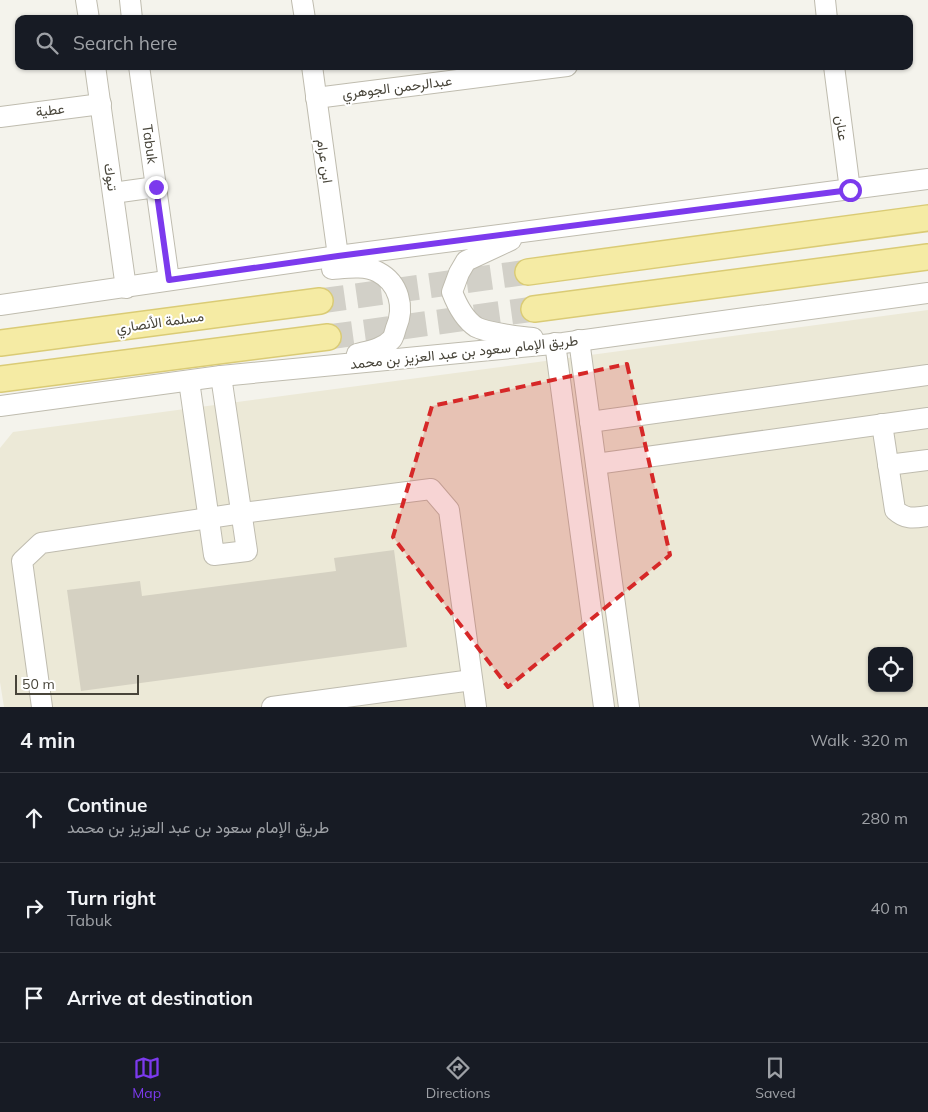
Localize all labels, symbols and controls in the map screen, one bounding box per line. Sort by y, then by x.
search box [15,15,913,70]
icon: search [33,29,61,57]
text: Search here [73,31,177,55]
street label: عبدالرحمن الجوهري [341,71,453,106]
street label: عطية [34,99,66,121]
street label: عنان [831,114,853,142]
street label: Tabuk [138,123,162,166]
street label: ابن عرام [313,138,337,184]
street label: تبوك [100,162,122,192]
route end [145,176,168,199]
route start [839,179,862,202]
street label: مسلمة الأنصاري [115,307,205,340]
street label: طريق الإمام سعود بن عبد العزيز بن محمد [349,331,579,374]
map controls [868,647,913,692]
button: locate [868,647,913,692]
scale bar [15,672,139,695]
text: 50 m [22,675,55,693]
text: 4 min [20,727,75,753]
text: Walk · 320 m [810,730,908,750]
text: Continue [67,793,147,817]
icon: ahead [20,804,48,832]
text: 280 m [861,808,908,828]
text: طريق الإمام سعود بن عبد العزيز بن محمد [67,817,329,837]
text: Turn right [67,886,156,910]
icon: right [20,894,48,922]
text: 40 m [871,898,908,918]
text: Tabuk [67,910,112,930]
icon: arrive [20,984,48,1012]
text: Arrive at destination [67,986,253,1010]
tab: Map [132,1054,161,1102]
tab: Directions [426,1054,491,1102]
tab: Saved [755,1054,796,1102]

